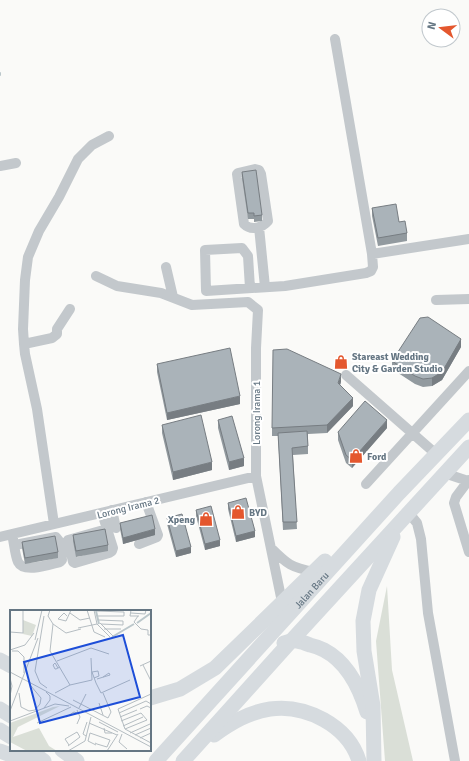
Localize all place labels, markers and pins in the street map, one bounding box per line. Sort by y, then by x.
place label: Stareast Wedding City & Garden Studio [352,351,443,375]
shop icon: Stareast Wedding City & Garden Studio [333,354,349,370]
shop icon: Ford [348,448,364,464]
place label: Ford [367,451,387,463]
shop icon: BYD [230,504,246,520]
place label: BYD [249,507,267,519]
shop icon: Xpeng [198,511,214,527]
place label: Xpeng [168,514,196,526]

